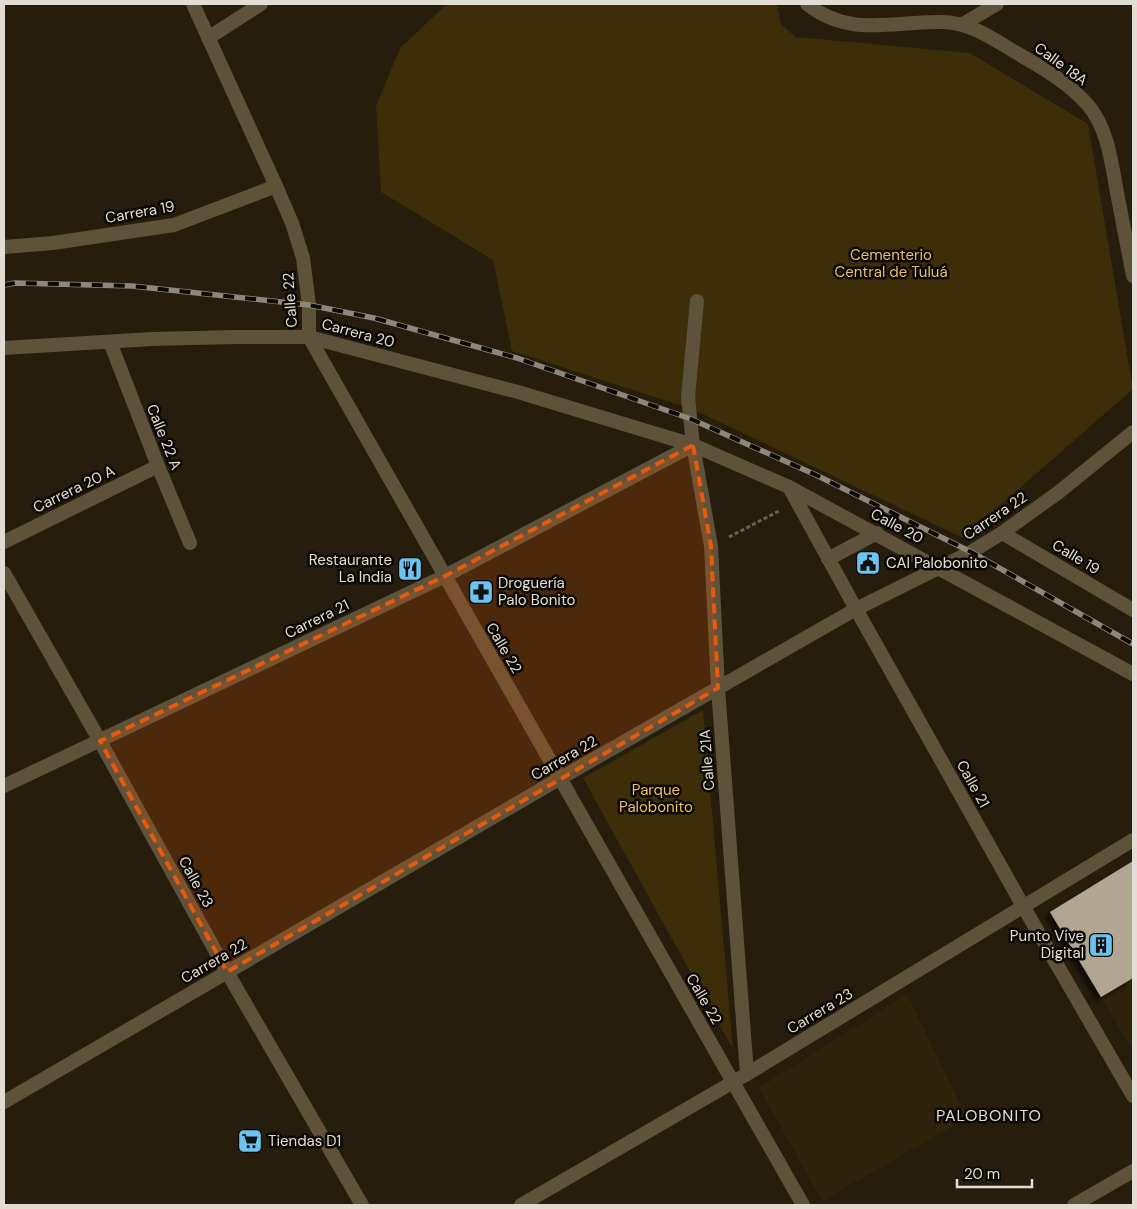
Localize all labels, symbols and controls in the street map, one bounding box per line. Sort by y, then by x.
street label: Calle 18A [1030,38,1092,90]
street label: Carrera 19 [104,196,176,228]
park label: Cementerio Central de Tuluá [834,245,948,282]
street label: Calle 22 [278,272,302,328]
street label: Carrera 20 [319,314,397,352]
street label: Calle 22 A [142,401,186,473]
street label: Carrera 20 A [30,461,118,517]
street label: Carrera 22 [959,487,1031,545]
street label: Calle 20 [867,504,927,548]
street label: Calle 19 [1048,535,1104,579]
place label: Restaurante La India [309,550,392,587]
public building icon: CAI Palobonito [855,550,881,576]
place label: CAI Palobonito [886,553,988,573]
restaurant icon: Restaurante La India [397,556,423,582]
place label: Droguería Palo Bonito [498,573,576,610]
pharmacy icon: Droguería Palo Bonito [468,579,494,605]
street label: Carrera 21 [281,595,353,643]
street label: Calle 22 [481,619,527,677]
street label: Calle 21A [695,729,719,791]
street label: Carrera 22 [527,731,601,785]
street label: Calle 21 [952,757,994,811]
park label: Parque Palobonito [619,780,693,817]
street label: Calle 23 [174,853,218,911]
place label: Punto Vive Digital [1010,926,1084,963]
building icon: Punto Vive Digital [1088,932,1114,958]
street label: Carrera 22 [177,934,251,988]
street label: Calle 22 [681,970,727,1028]
street label: Carrera 23 [783,984,857,1038]
district label: PALOBONITO [936,1105,1042,1126]
supermarket icon: Tiendas D1 [237,1128,263,1154]
place label: Tiendas D1 [268,1131,341,1151]
scale bar [957,1156,1032,1188]
text: 20 m [964,1164,1000,1184]

